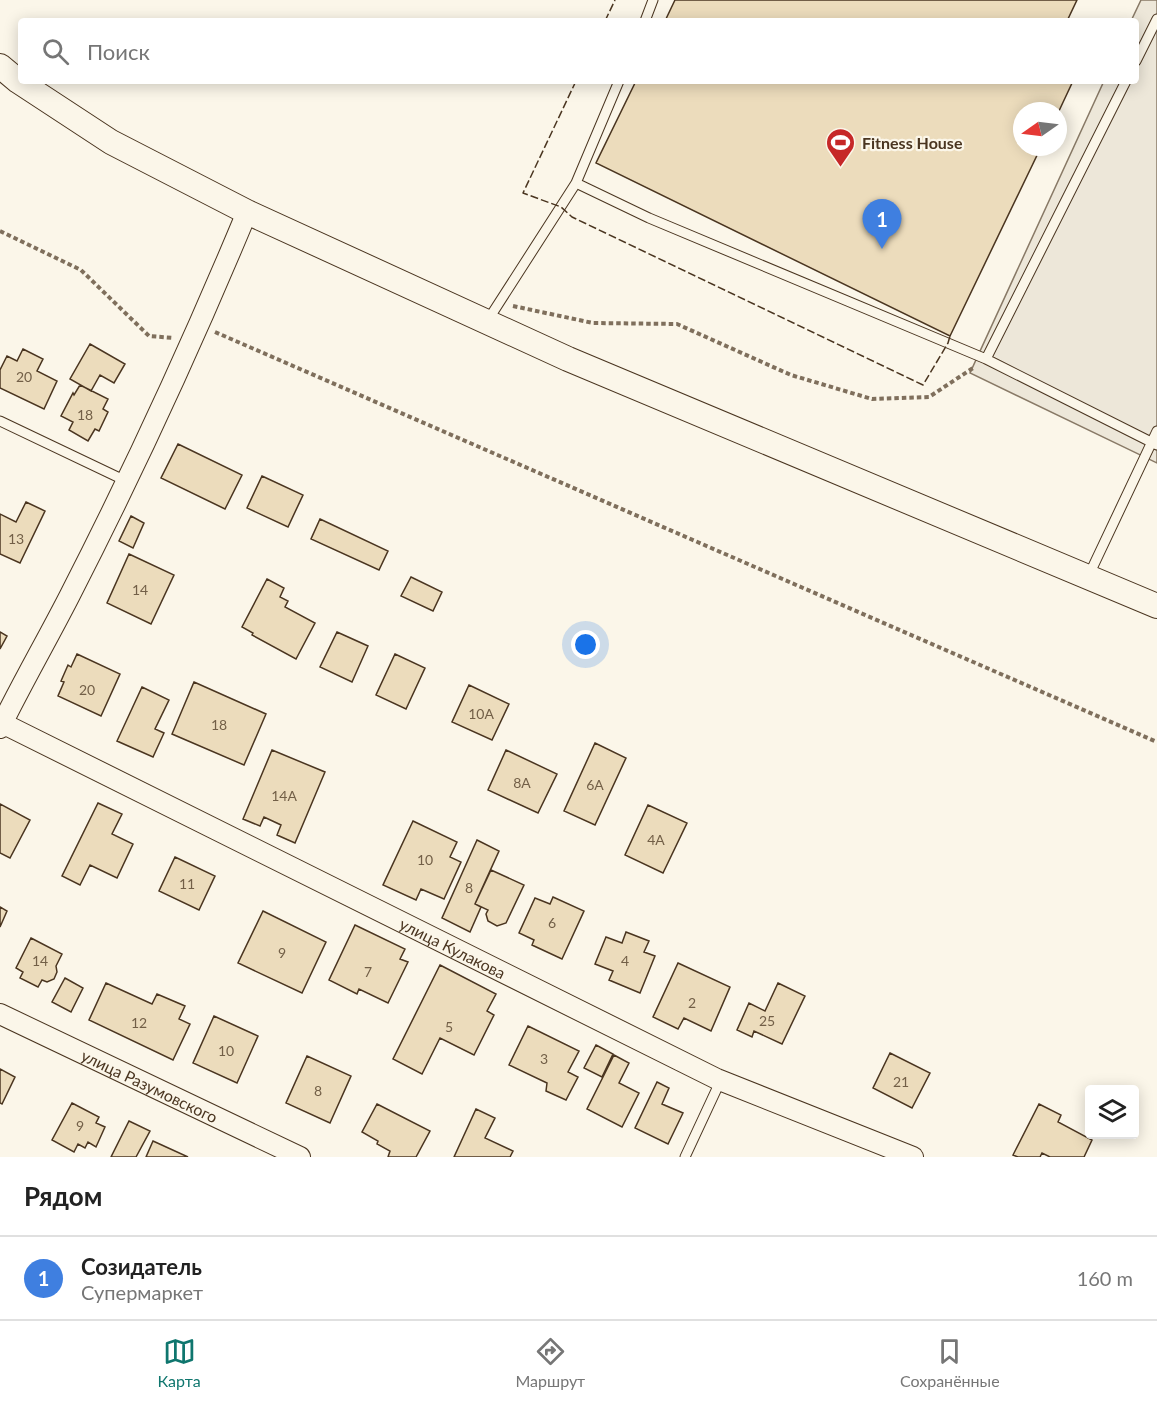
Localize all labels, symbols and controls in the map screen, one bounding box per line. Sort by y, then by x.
search box [18,18,1139,84]
icon: search [39,35,72,68]
text: Поиск [87,38,150,65]
north arrow [1013,102,1067,156]
sports icon: Fitness House [825,126,857,168]
place label: Fitness House [862,133,963,152]
pin: 1 [862,200,902,249]
house number: 20 [16,368,32,385]
house number: 18 [77,406,93,423]
house number: 13 [8,530,24,547]
house number: 14 [132,581,148,598]
your location [571,630,600,659]
house number: 20 [79,681,95,698]
house number: 10А [468,705,494,722]
house number: 18 [211,716,227,733]
house number: 8А [513,774,531,791]
house number: 6А [586,776,604,793]
house number: 14А [271,787,297,804]
house number: 4А [647,831,665,848]
house number: 10 [417,851,433,868]
house number: 11 [179,875,195,892]
house number: 8 [465,879,473,896]
street label: улица Кулакова [397,913,509,982]
house number: 6 [548,914,556,931]
house number: 9 [278,944,286,961]
house number: 14 [32,952,48,969]
house number: 4 [621,952,629,969]
house number: 7 [364,963,372,980]
house number: 2 [688,994,696,1011]
house number: 25 [759,1012,775,1029]
house number: 12 [131,1014,147,1031]
house number: 5 [445,1018,453,1035]
house number: 10 [218,1042,234,1059]
street label: улица Разумовского [79,1045,221,1126]
house number: 3 [540,1050,548,1067]
house number: 21 [893,1073,909,1090]
house number: 8 [314,1082,322,1099]
map controls [1085,1085,1139,1139]
button: layers [1085,1085,1139,1139]
house number: 9 [76,1117,84,1134]
text: Рядом [24,1180,102,1212]
text: Созидатель [81,1253,202,1280]
text: 1 [38,1266,49,1290]
text: 160 m [1077,1266,1133,1290]
text: Супермаркет [81,1280,203,1304]
tab: Карта [157,1335,201,1390]
tab: Маршрут [515,1335,585,1390]
tab: Сохранённые [900,1335,1000,1390]

